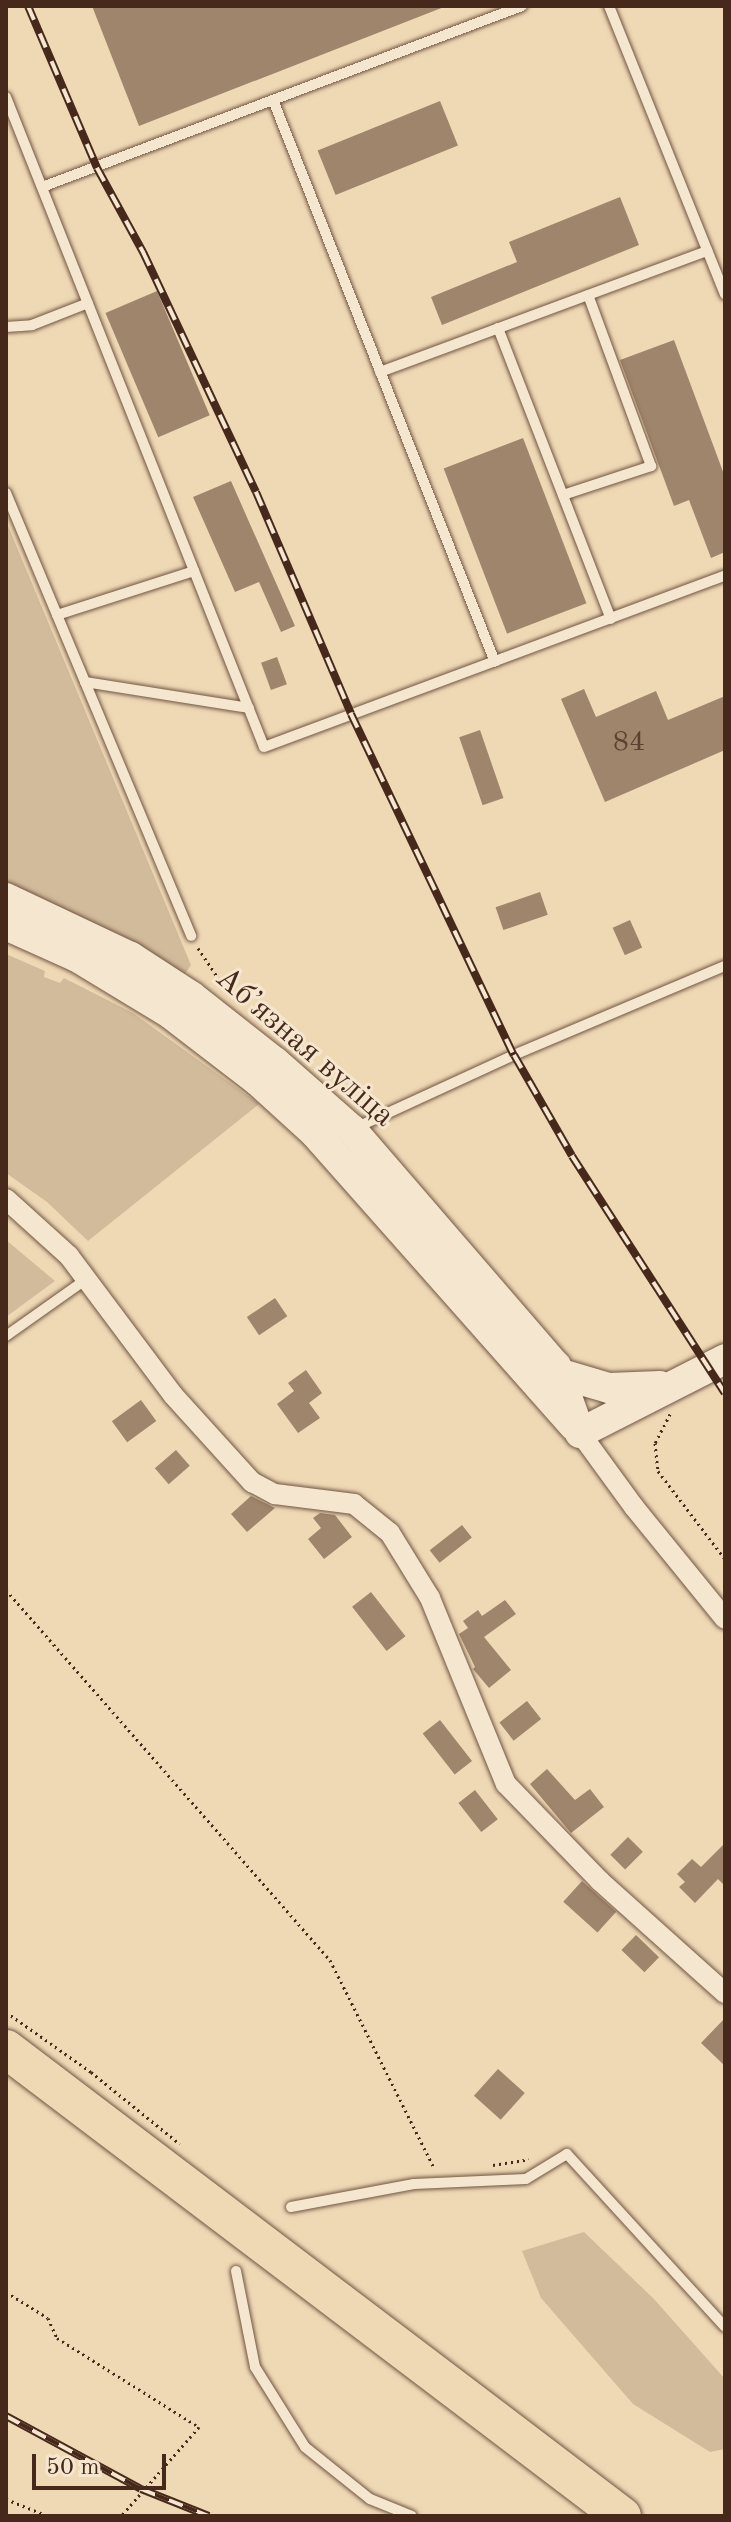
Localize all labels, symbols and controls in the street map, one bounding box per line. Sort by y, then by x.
house number: 84 [613,726,645,760]
street label: Абʼязная вуліца [207,960,401,1136]
scale bar [36,2438,170,2488]
text: 50 m [46,2456,100,2480]

